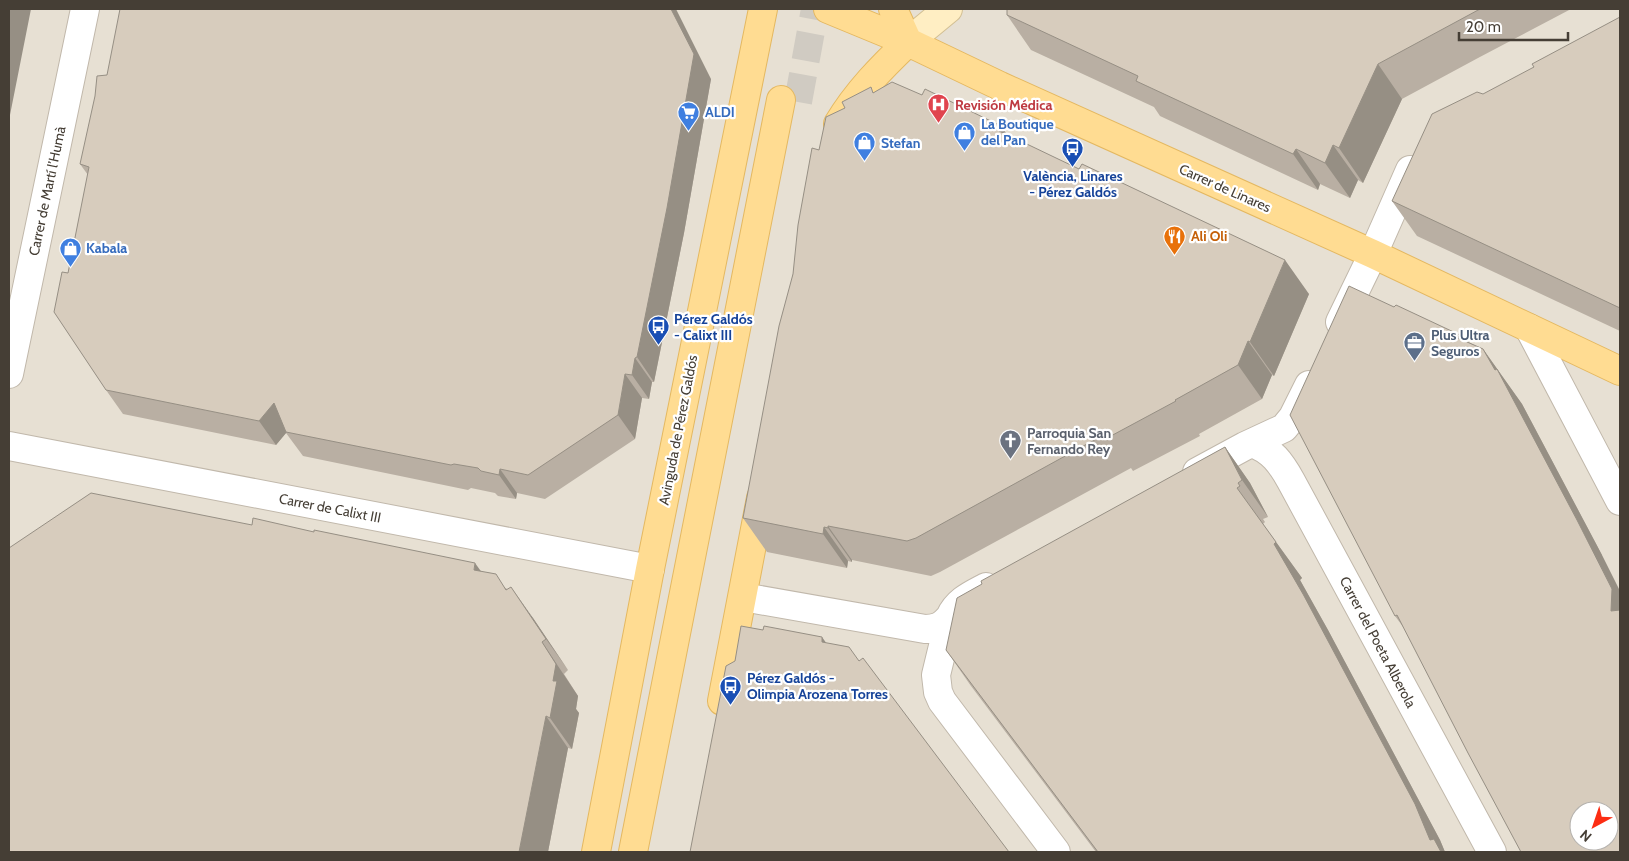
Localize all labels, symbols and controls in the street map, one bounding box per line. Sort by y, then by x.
scale bar [1459,10,1568,42]
text: 20 m [1466,18,1501,36]
hospital icon: Revisión Médica [927,93,951,124]
place label: Revisión Médica [955,96,1052,114]
supermarket icon: ALDI [677,100,701,131]
place label: ALDI [705,103,735,121]
place label: La Boutique del Pan [981,115,1054,149]
shop icon: La Boutique del Pan [953,120,977,151]
street label: Carrer de Martí l’Humà [24,124,70,257]
shop icon: Stefan [853,131,877,162]
place label: Stefan [881,134,920,152]
bus stop icon: València, Linares - Pérez Galdós [1061,136,1085,167]
street label: Carrer de Linares [1176,160,1274,216]
place label: València, Linares - Pérez Galdós [1023,167,1123,201]
restaurant icon: Ali Oli [1163,224,1187,255]
place label: Ali Oli [1191,227,1227,245]
shop icon: Kabala [58,236,82,267]
place label: Kabala [86,239,127,257]
place label: Pérez Galdós - Calixt III [674,310,753,344]
bus stop icon: Pérez Galdós - Calixt III [646,315,670,346]
place label: Plus Ultra Seguros [1431,326,1490,360]
office icon: Plus Ultra Seguros [1403,331,1427,362]
street label: Avinguda de Pérez Galdós [655,353,701,507]
place label: Parroquia San Fernando Rey [1027,424,1111,458]
church icon: Parroquia San Fernando Rey [999,429,1023,460]
street label: Carrer de Calixt III [277,489,383,527]
street label: Carrer del Poeta Alberola [1336,573,1420,711]
place label: Pérez Galdós - Olimpia Arozena Torres [747,669,888,703]
bus stop icon: Pérez Galdós - Olimpia Arozena Torres [719,674,743,705]
north arrow [1569,801,1619,851]
text: N [1576,826,1595,846]

